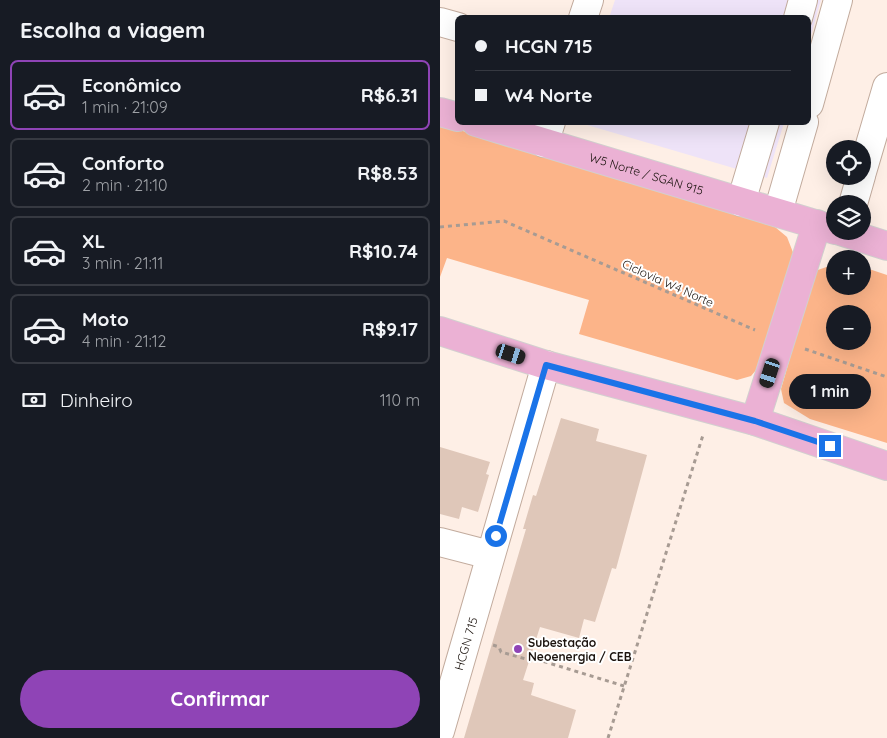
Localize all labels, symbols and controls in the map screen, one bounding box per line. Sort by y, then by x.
text: Escolha a viagem [20,16,205,44]
text: HCGN 715 [505,34,593,58]
icon: car [22,73,67,118]
text: Econômico [82,73,181,97]
text: R$6.31 [361,83,418,107]
text: W4 Norte [505,83,592,107]
text: 1 min · 21:09 [82,97,168,117]
map controls [826,140,871,350]
button: locate [826,140,871,185]
street label: W5 Norte / SGAN 915 [588,149,705,198]
icon: car [22,151,67,196]
text: Conforto [82,151,164,175]
text: R$8.53 [357,161,418,185]
text: 2 min · 21:10 [82,175,168,195]
button: layers [826,195,871,240]
icon: car [22,229,67,274]
text: XL [82,229,105,253]
text: R$10.74 [349,239,418,263]
button: + [826,250,871,295]
text: 3 min · 21:11 [82,253,164,273]
street label: Ciclovia W4 Norte [620,256,716,310]
button: − [826,305,871,350]
icon: car [22,307,67,352]
text: Moto [82,307,129,331]
text: R$9.17 [362,317,418,341]
text: 4 min · 21:12 [82,331,166,351]
car [494,342,527,366]
car [758,356,781,390]
callout: 1 min [789,374,871,408]
text: 1 min [811,381,849,401]
icon: cash [20,386,48,414]
text: Dinheiro [60,388,133,412]
text: 110 m [380,390,420,410]
route end [819,435,841,457]
route start [485,525,507,547]
street label: HCGN 715 [451,615,480,672]
place label: Subestação Neoenergia / CEB [528,635,632,664]
marker: Subestação Neoenergia / CEB [512,643,524,655]
button: Confirmar [20,670,420,728]

